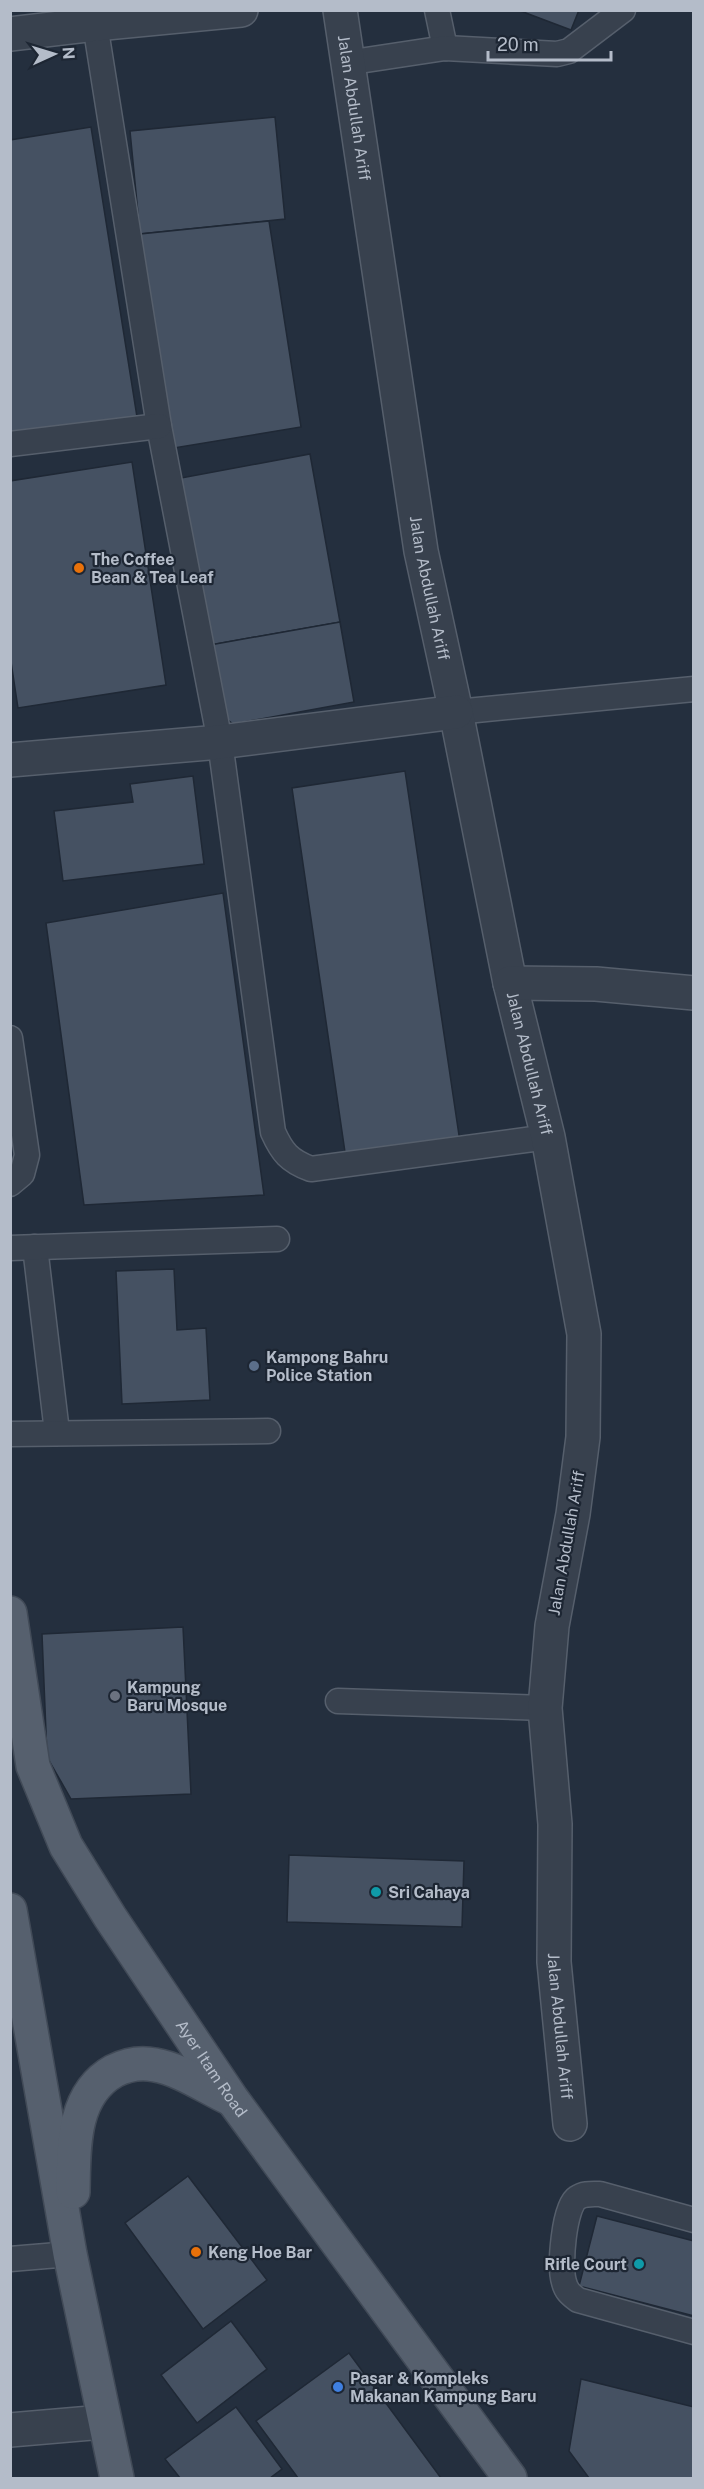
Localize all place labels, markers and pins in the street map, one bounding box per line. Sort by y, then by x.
place label: The Coffee Bean & Tea Leaf [91,550,214,587]
marker: The Coffee Bean & Tea Leaf [72,561,86,575]
place label: Kampong Bahru Police Station [266,1348,388,1385]
marker: Kampong Bahru Police Station [247,1359,261,1373]
place label: Kampung Baru Mosque [127,1678,227,1715]
marker: Kampung Baru Mosque [108,1689,122,1703]
place label: Sri Cahaya [388,1883,470,1902]
marker: Sri Cahaya [369,1885,383,1899]
place label: Keng Hoe Bar [208,2243,312,2262]
marker: Keng Hoe Bar [189,2245,203,2259]
place label: Rifle Court [544,2255,627,2274]
marker: Rifle Court [632,2257,646,2271]
place label: Pasar & Kompleks Makanan Kampung Baru [350,2369,537,2406]
marker: Pasar & Kompleks Makanan Kampung Baru [331,2380,345,2394]

